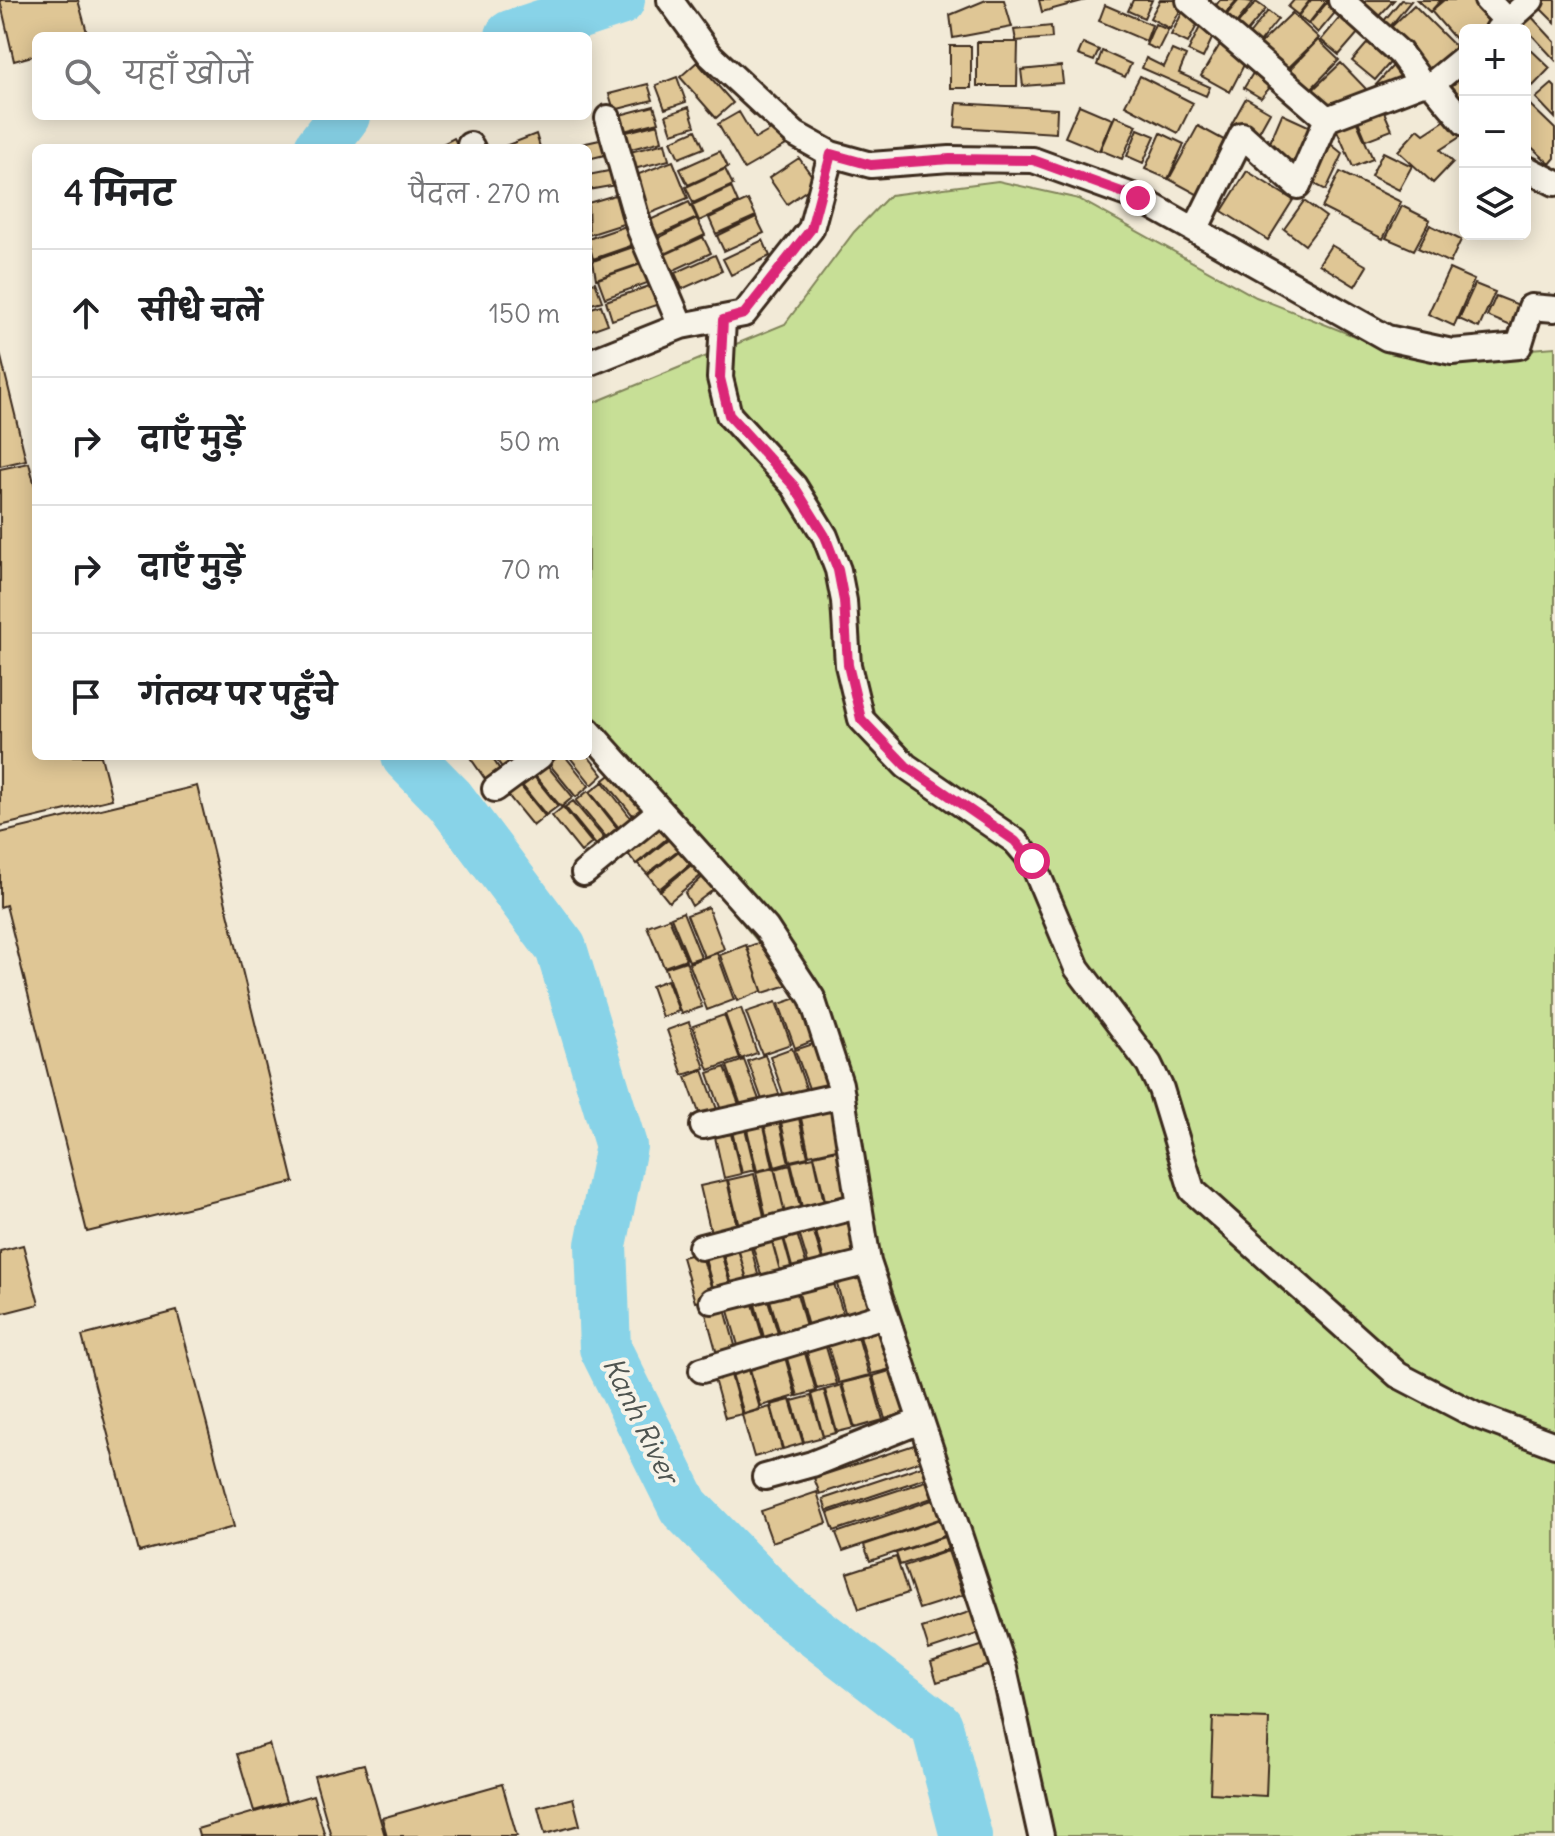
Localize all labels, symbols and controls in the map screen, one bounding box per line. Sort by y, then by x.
map controls [1459,24,1531,240]
button: + [1459,24,1531,96]
search box [32,32,592,120]
icon: search [60,54,104,98]
text: यहाँ खोजें [124,54,252,92]
button: − [1459,96,1531,168]
button: layers [1459,168,1531,240]
text: 4 मिनट [64,171,174,214]
text: पैदल · 270 m [409,177,560,210]
route end [1120,180,1156,216]
icon: ahead [64,291,108,335]
text: सीधे चलें [140,291,262,329]
text: 150 m [489,297,560,330]
icon: right [64,419,108,463]
text: दाएँ मुड़ें [140,419,244,457]
text: 50 m [499,425,560,458]
icon: right [64,547,108,591]
text: दाएँ मुड़ें [140,547,244,585]
text: 70 m [501,553,560,586]
icon: arrive [64,675,108,719]
text: गंतव्य पर पहुँचे [140,675,337,713]
route start [1014,843,1050,879]
water label: Kanh River [595,1351,689,1492]

